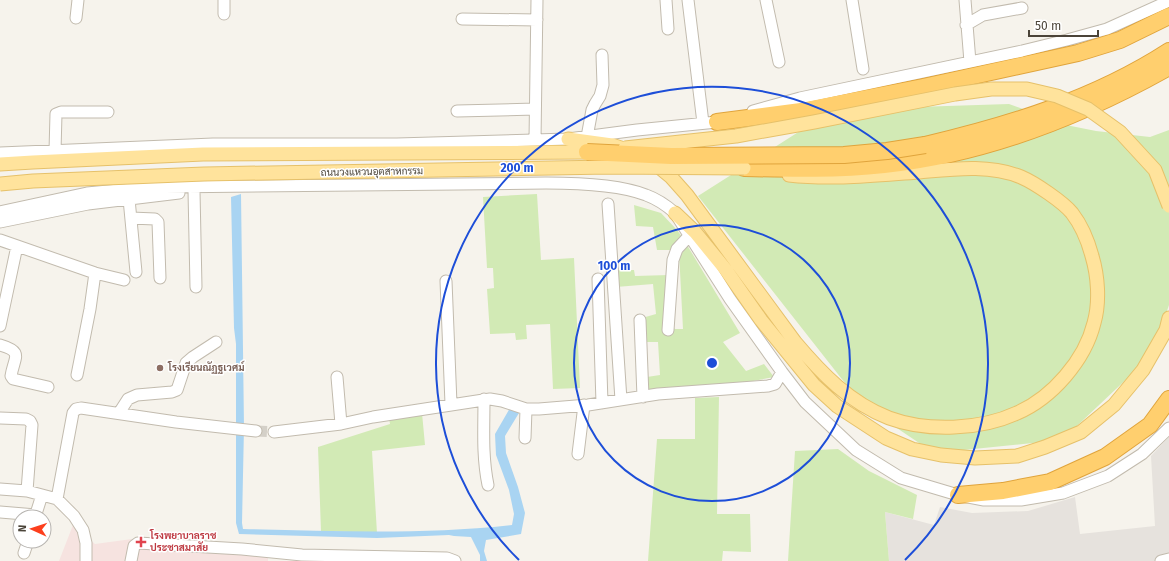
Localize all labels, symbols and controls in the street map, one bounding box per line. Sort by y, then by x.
scale bar [1029,12,1098,38]
text: 50 m [1035,19,1061,33]
text: 200 m [500,161,534,175]
street label: ถนนวงแหวนอุตสาหกรรม [321,165,423,180]
text: 100 m [598,259,630,273]
centre of rings [705,356,719,370]
place label: โรงเรียนณัฏฐเวศม์ [167,360,245,375]
marker: โรงเรียนณัฏฐเวศม์ [155,363,165,373]
north arrow [12,509,52,549]
text: N [16,525,29,532]
place label: โรงพยาบาลราช ประชาสมาสัย [149,529,217,554]
marker: โรงพยาบาลราช ประชาสมาสัย [135,536,147,548]

